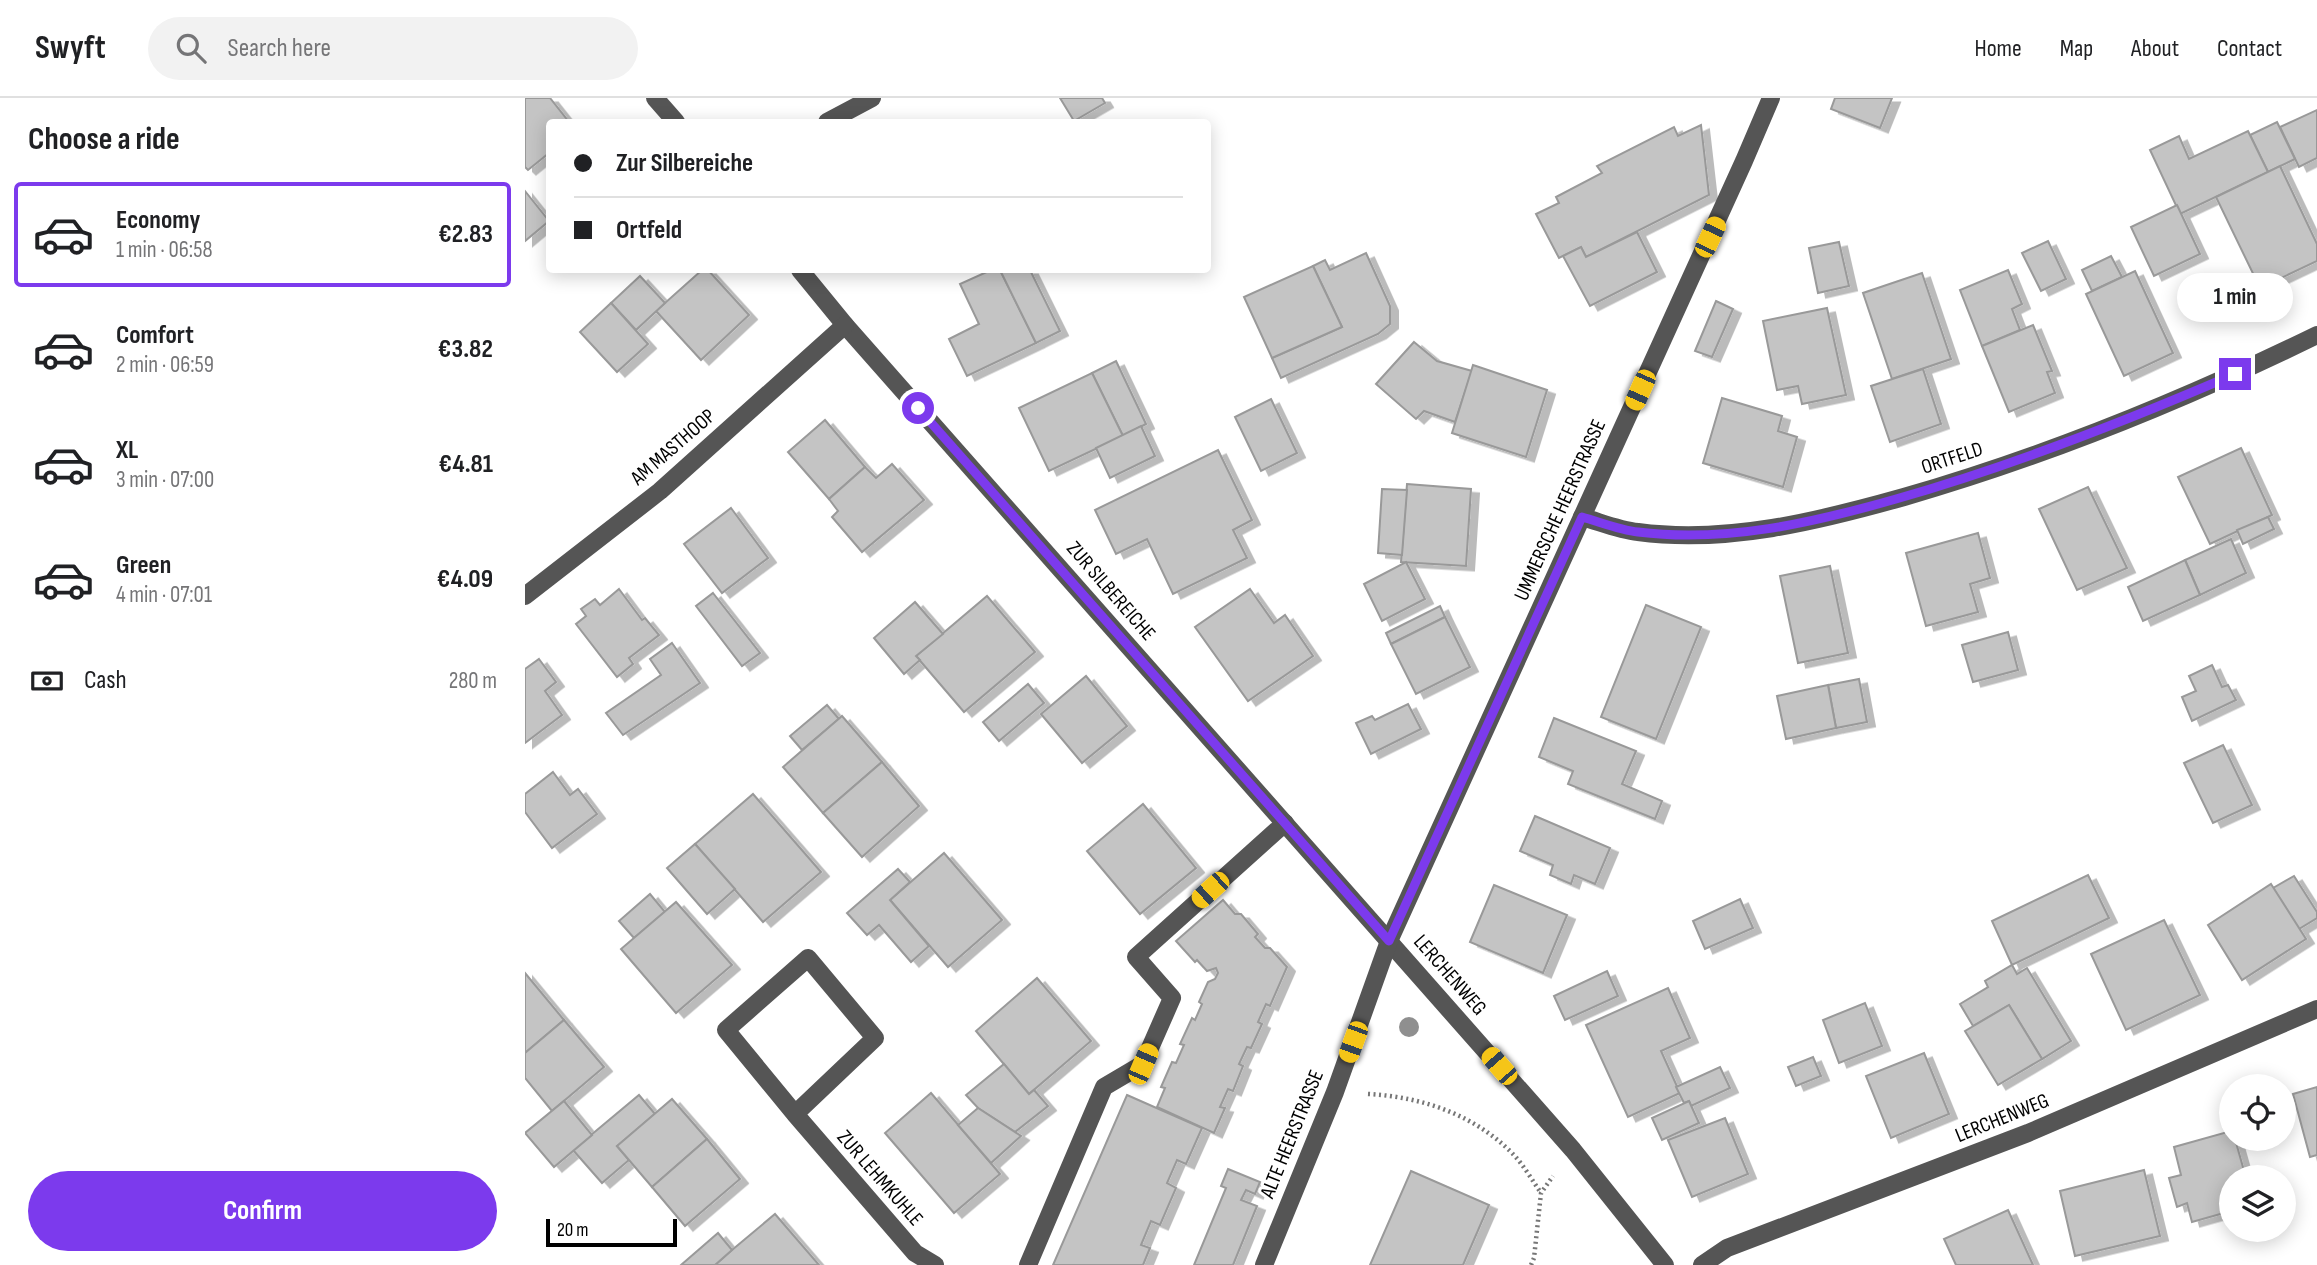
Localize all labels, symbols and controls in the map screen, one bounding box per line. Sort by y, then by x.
search box [148,17,638,80]
text: Swyft [35,28,106,68]
icon: search [172,29,210,67]
text: Search here [228,33,331,64]
text: Home [1974,34,2022,63]
text: Map [2060,34,2093,63]
text: About [2131,34,2179,63]
text: Contact [2217,34,2282,63]
text: Choose a ride [28,120,180,159]
text: Zur Silbereiche [616,148,753,179]
icon: car [32,203,95,266]
text: Economy [116,205,200,236]
car [1692,214,1729,260]
text: Ortfeld [616,215,682,246]
text: €2.83 [438,219,493,250]
text: 1 min · 06:58 [116,236,213,264]
callout: 1 min [2177,272,2293,322]
text: 1 min [2214,283,2256,311]
icon: car [32,318,95,381]
text: Comfort [116,320,194,351]
text: €3.82 [438,334,493,365]
text: 2 min · 06:59 [116,351,214,379]
route end [2219,358,2251,390]
car [1622,367,1659,413]
route start [902,392,934,424]
street label: AM MASTHOOP [625,403,720,491]
street label: UMMERSCHE HEERSTRASSE [1509,416,1611,604]
icon: car [32,433,95,496]
text: XL [116,435,138,466]
street label: ORTFELD [1918,436,1986,480]
text: €4.81 [439,449,493,480]
text: 3 min · 07:00 [116,466,214,494]
street label: ZUR SILBEREICHE [1061,536,1161,646]
icon: car [32,548,95,611]
text: Green [116,550,171,581]
text: €4.09 [437,564,493,595]
text: 4 min · 07:01 [116,581,212,609]
icon: cash [28,662,66,700]
text: Cash [84,665,127,696]
text: 280 m [449,667,497,695]
car [1188,868,1233,912]
street label: LERCHENWEG [1408,930,1492,1020]
car [1336,1019,1371,1065]
car [1126,1041,1161,1087]
car [1478,1043,1521,1089]
street label: ALTE HEERSTRASSE [1255,1066,1329,1203]
map controls [2219,1074,2296,1242]
button: locate [2219,1074,2296,1151]
street label: LERCHENWEG [1952,1088,2052,1148]
street label: ZUR LEHMKUHLE [832,1125,928,1231]
button: layers [2219,1165,2296,1242]
button: Confirm [28,1171,497,1251]
scale bar [546,1216,677,1248]
text: 20 m [557,1219,589,1242]

